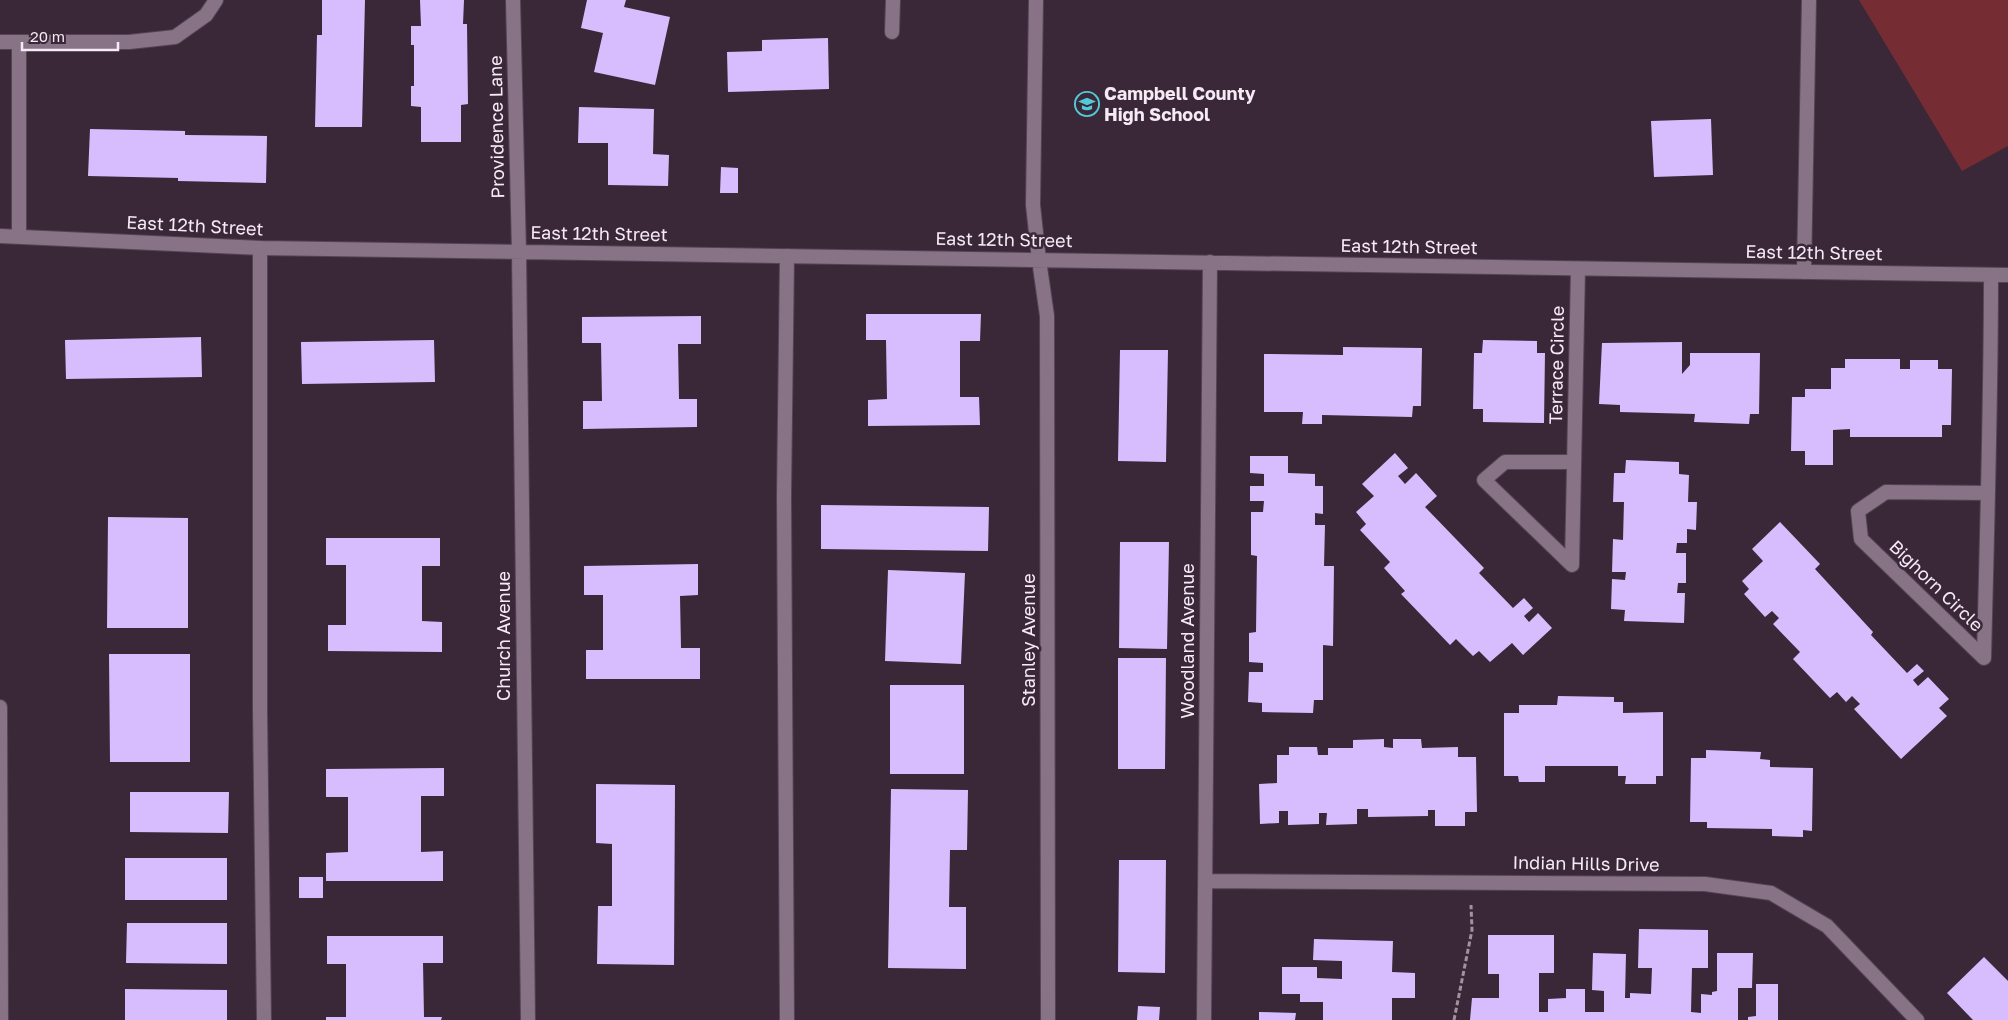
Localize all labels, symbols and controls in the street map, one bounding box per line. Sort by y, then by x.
scale bar [22,20,119,52]
text: 20 m [30,27,65,45]
street label: Providence Lane [484,55,508,199]
place label: Campbell County High School [1104,82,1256,125]
school or university icon: Campbell County High School [1074,91,1100,117]
street label: East 12th Street [126,210,264,240]
street label: East 12th Street [530,221,668,245]
street label: East 12th Street [935,227,1073,251]
street label: East 12th Street [1340,234,1478,258]
street label: East 12th Street [1745,240,1883,264]
street label: Terrace Circle [1544,306,1568,424]
street label: Bighorn Circle [1885,535,1988,636]
street label: Woodland Avenue [1176,563,1198,719]
street label: Church Avenue [492,571,514,701]
street label: Stanley Avenue [1017,573,1039,707]
street label: Indian Hills Drive [1512,851,1660,875]

